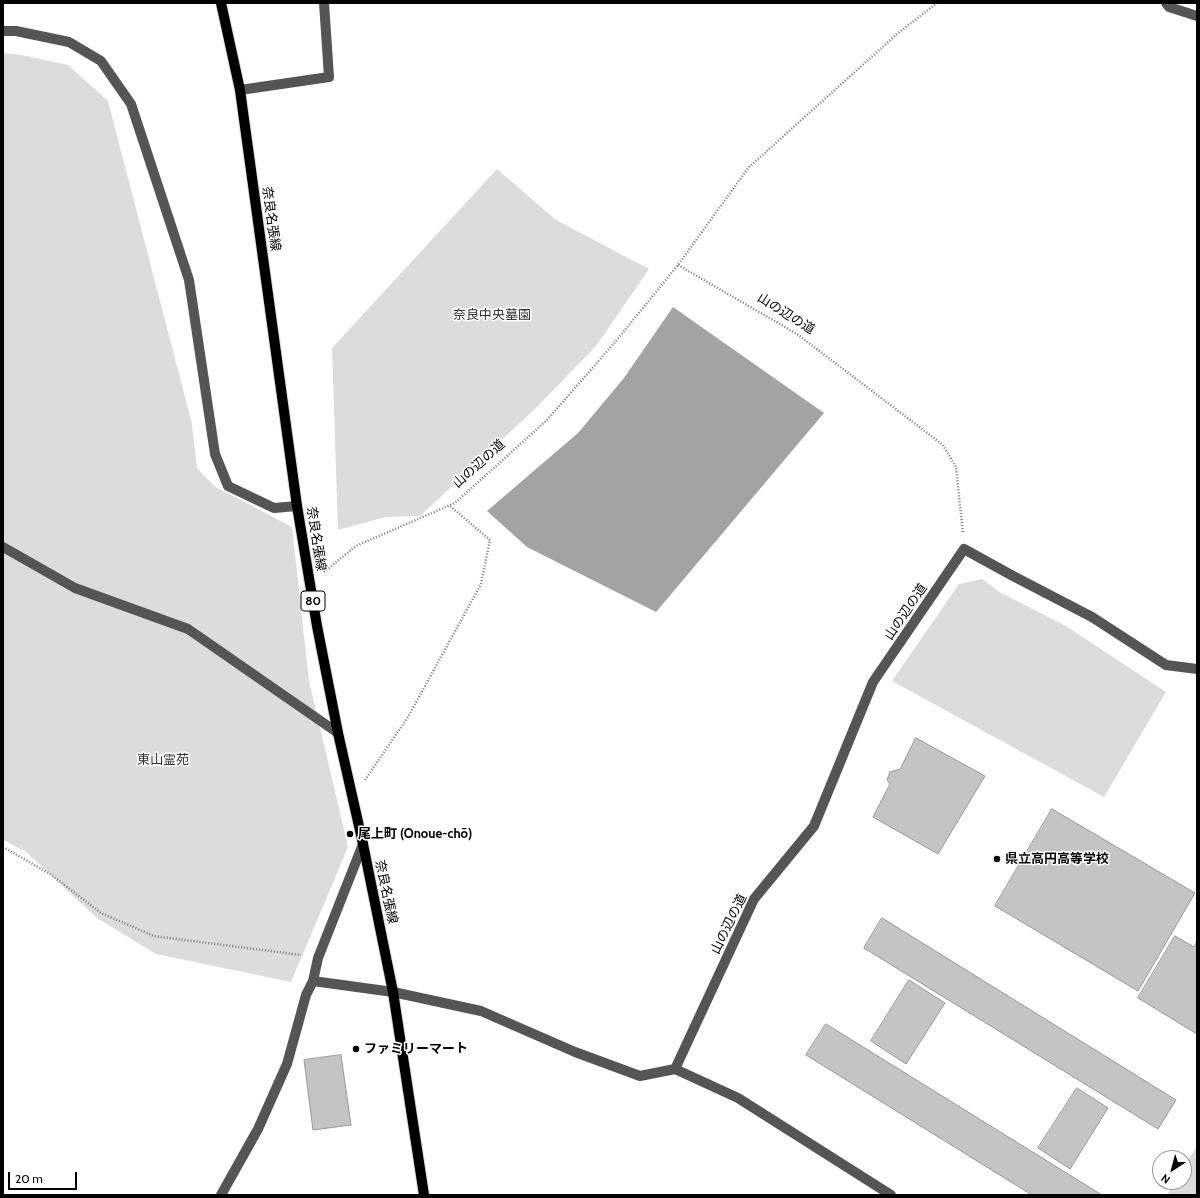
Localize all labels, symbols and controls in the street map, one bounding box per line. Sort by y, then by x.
street label: 奈良名張線 [259,186,283,252]
street label: 山の辺の道 [754,290,818,338]
park label: 奈良中央墓園 [453,307,531,323]
street label: 山の辺の道 [450,436,508,492]
street label: 奈良名張線 [303,506,329,572]
street label: 山の辺の道 [881,581,931,643]
road number: 80 [301,591,325,611]
park label: 東山霊苑 [137,752,189,768]
place label: 尾上町 (Onoue-chō) [358,826,472,842]
marker: 尾上町 (Onoue-chō) [345,829,355,839]
place label: 県立高円高等学校 [1005,851,1109,867]
marker: 県立高円高等学校 [992,854,1002,864]
street label: 奈良名張線 [372,859,400,925]
street label: 山の辺の道 [708,891,750,957]
place label: ファミリーマート [364,1041,468,1057]
marker: ファミリーマート [351,1044,361,1054]
north arrow [1152,1150,1192,1190]
scale bar [10,1164,79,1190]
text: 20 m [15,1171,43,1186]
text: N [1158,1171,1173,1187]

